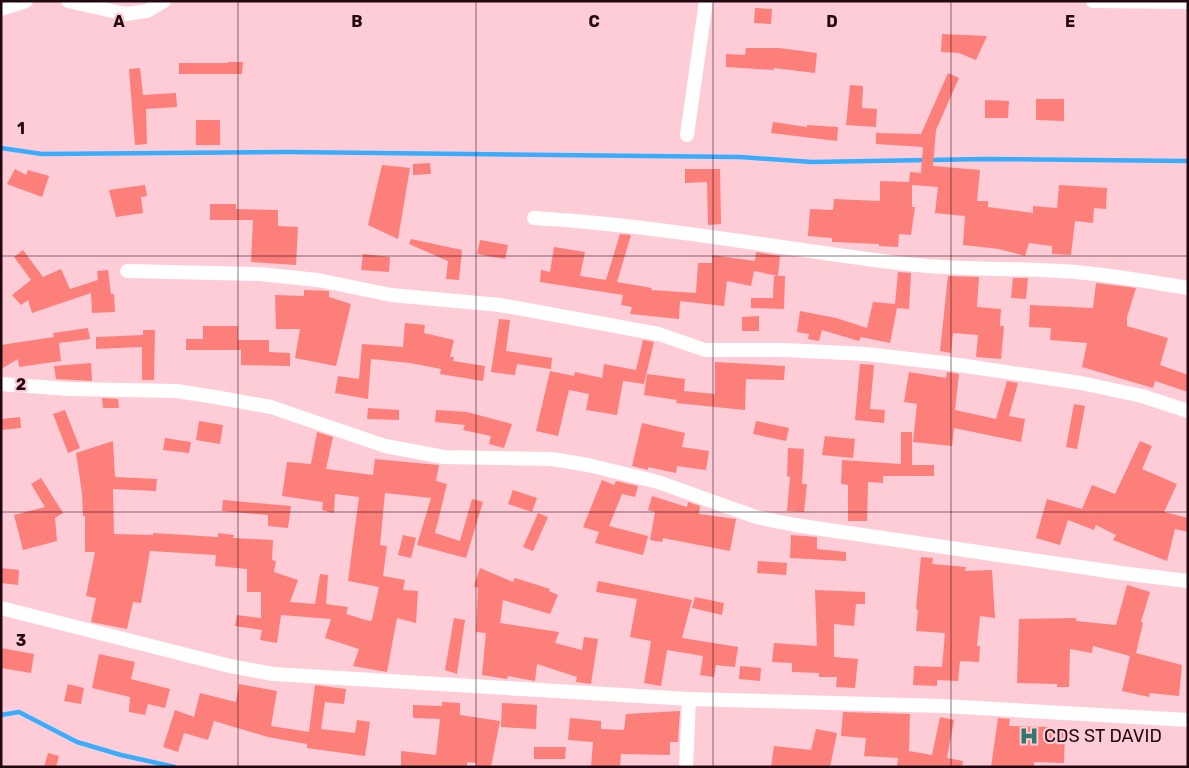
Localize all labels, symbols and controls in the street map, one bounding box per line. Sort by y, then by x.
text: A [113,12,125,31]
text: B [351,12,363,31]
text: C [588,12,600,31]
text: D [826,12,838,31]
text: E [1065,12,1075,31]
text: 1 [17,119,25,138]
text: 2 [16,375,26,394]
text: 3 [16,631,26,650]
hospital icon: CDS ST DAVID [1018,725,1040,747]
place label: CDS ST DAVID [1044,725,1162,747]

